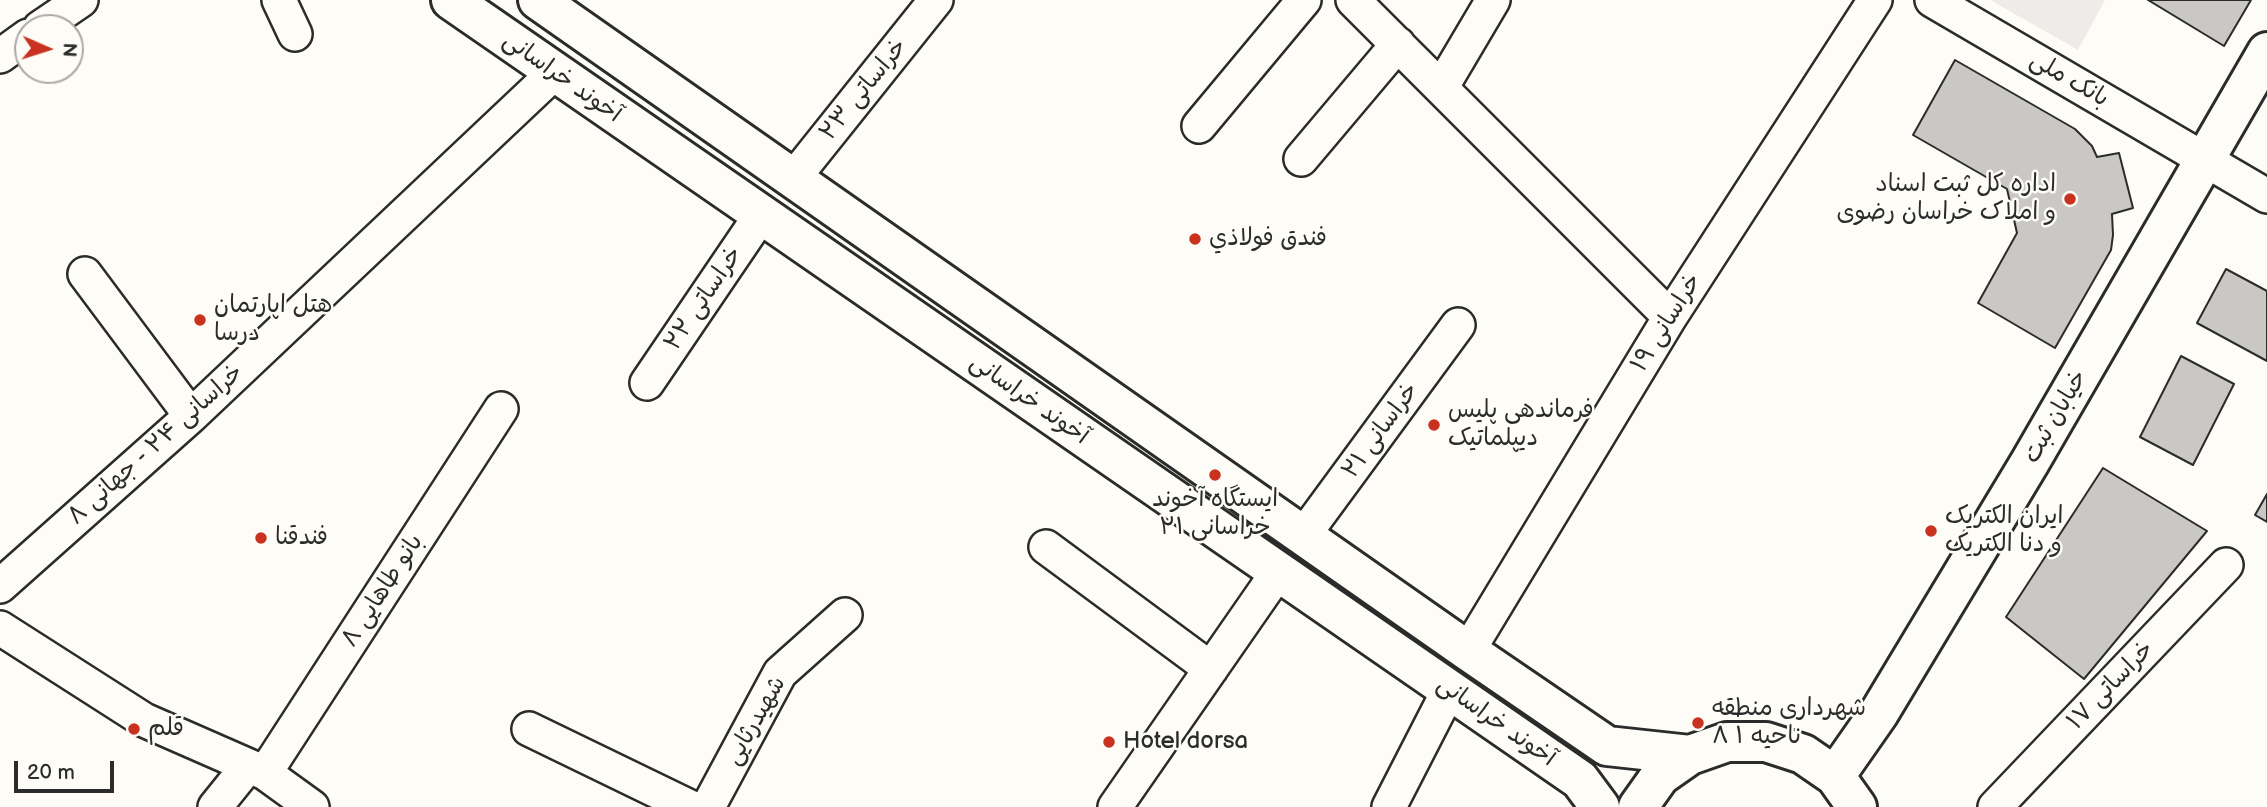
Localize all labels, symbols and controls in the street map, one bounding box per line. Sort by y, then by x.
north arrow [14,14,84,84]
street label: آخوند خراسانی [497,26,627,130]
street label: خراساتی ۲۳ [814,33,914,147]
text: N [57,42,80,58]
street label: بانک ملی [2024,46,2114,114]
place label: اداره کل ثبت اسناد و املاک خراسان رضوی [1837,171,2056,227]
marker: اداره کل ثبت اسناد و املاک خراسان رضوی [2062,191,2078,207]
place label: فندق فولاذي [1209,225,1327,253]
marker: فندق فولاذي [1187,231,1203,247]
street label: خراساتی ۲۲ [659,242,749,356]
street label: خراسانی ۱۹ [1626,269,1708,377]
place label: هتل اپارتمان درسا [214,292,332,348]
marker: هتل اپارتمان درسا [192,312,208,328]
street label: آخوند خراسانی [964,348,1094,452]
street label: خراسانی ۲۴ - جهانی ۸ [62,359,250,531]
street label: خیابان ثبت [2018,365,2094,469]
street label: خراسانی ۲۱ [1337,377,1425,485]
place label: فرماندهی پلیس دیپلماتیک [1448,397,1594,453]
marker: فرماندهی پلیس دیپلماتیک [1426,417,1442,433]
marker: ایستگاه آخوند خراسانی ۲۱ [1207,467,1223,483]
place label: ایستگاه آخوند خراسانی ۲۱ [1152,486,1278,542]
place label: ایران الکتریک و دنا الکتریک [1945,503,2063,559]
marker: ایران الکتریک و دنا الکتریک [1923,523,1939,539]
place label: فندقنا [275,524,328,552]
street label: بانو طاهایی ۸ [336,529,430,653]
marker: فندقنا [253,530,269,546]
street label: خراساتی ۱۷ [2062,636,2160,736]
street label: آخوند خراسانی [1431,670,1561,774]
street label: شهیدرثایی [719,672,793,770]
place label: شهرداری منطقه ۸ ناحیه ۱ [1712,695,1866,751]
place label: قلم [148,715,184,743]
marker: شهرداری منطقه ۸ ناحیه ۱ [1690,715,1706,731]
marker: قلم [126,721,142,737]
place label: Hotel dorsa [1123,728,1248,756]
marker: Hotel dorsa [1101,734,1117,750]
scale bar [18,748,117,792]
text: 20 m [27,760,75,785]

